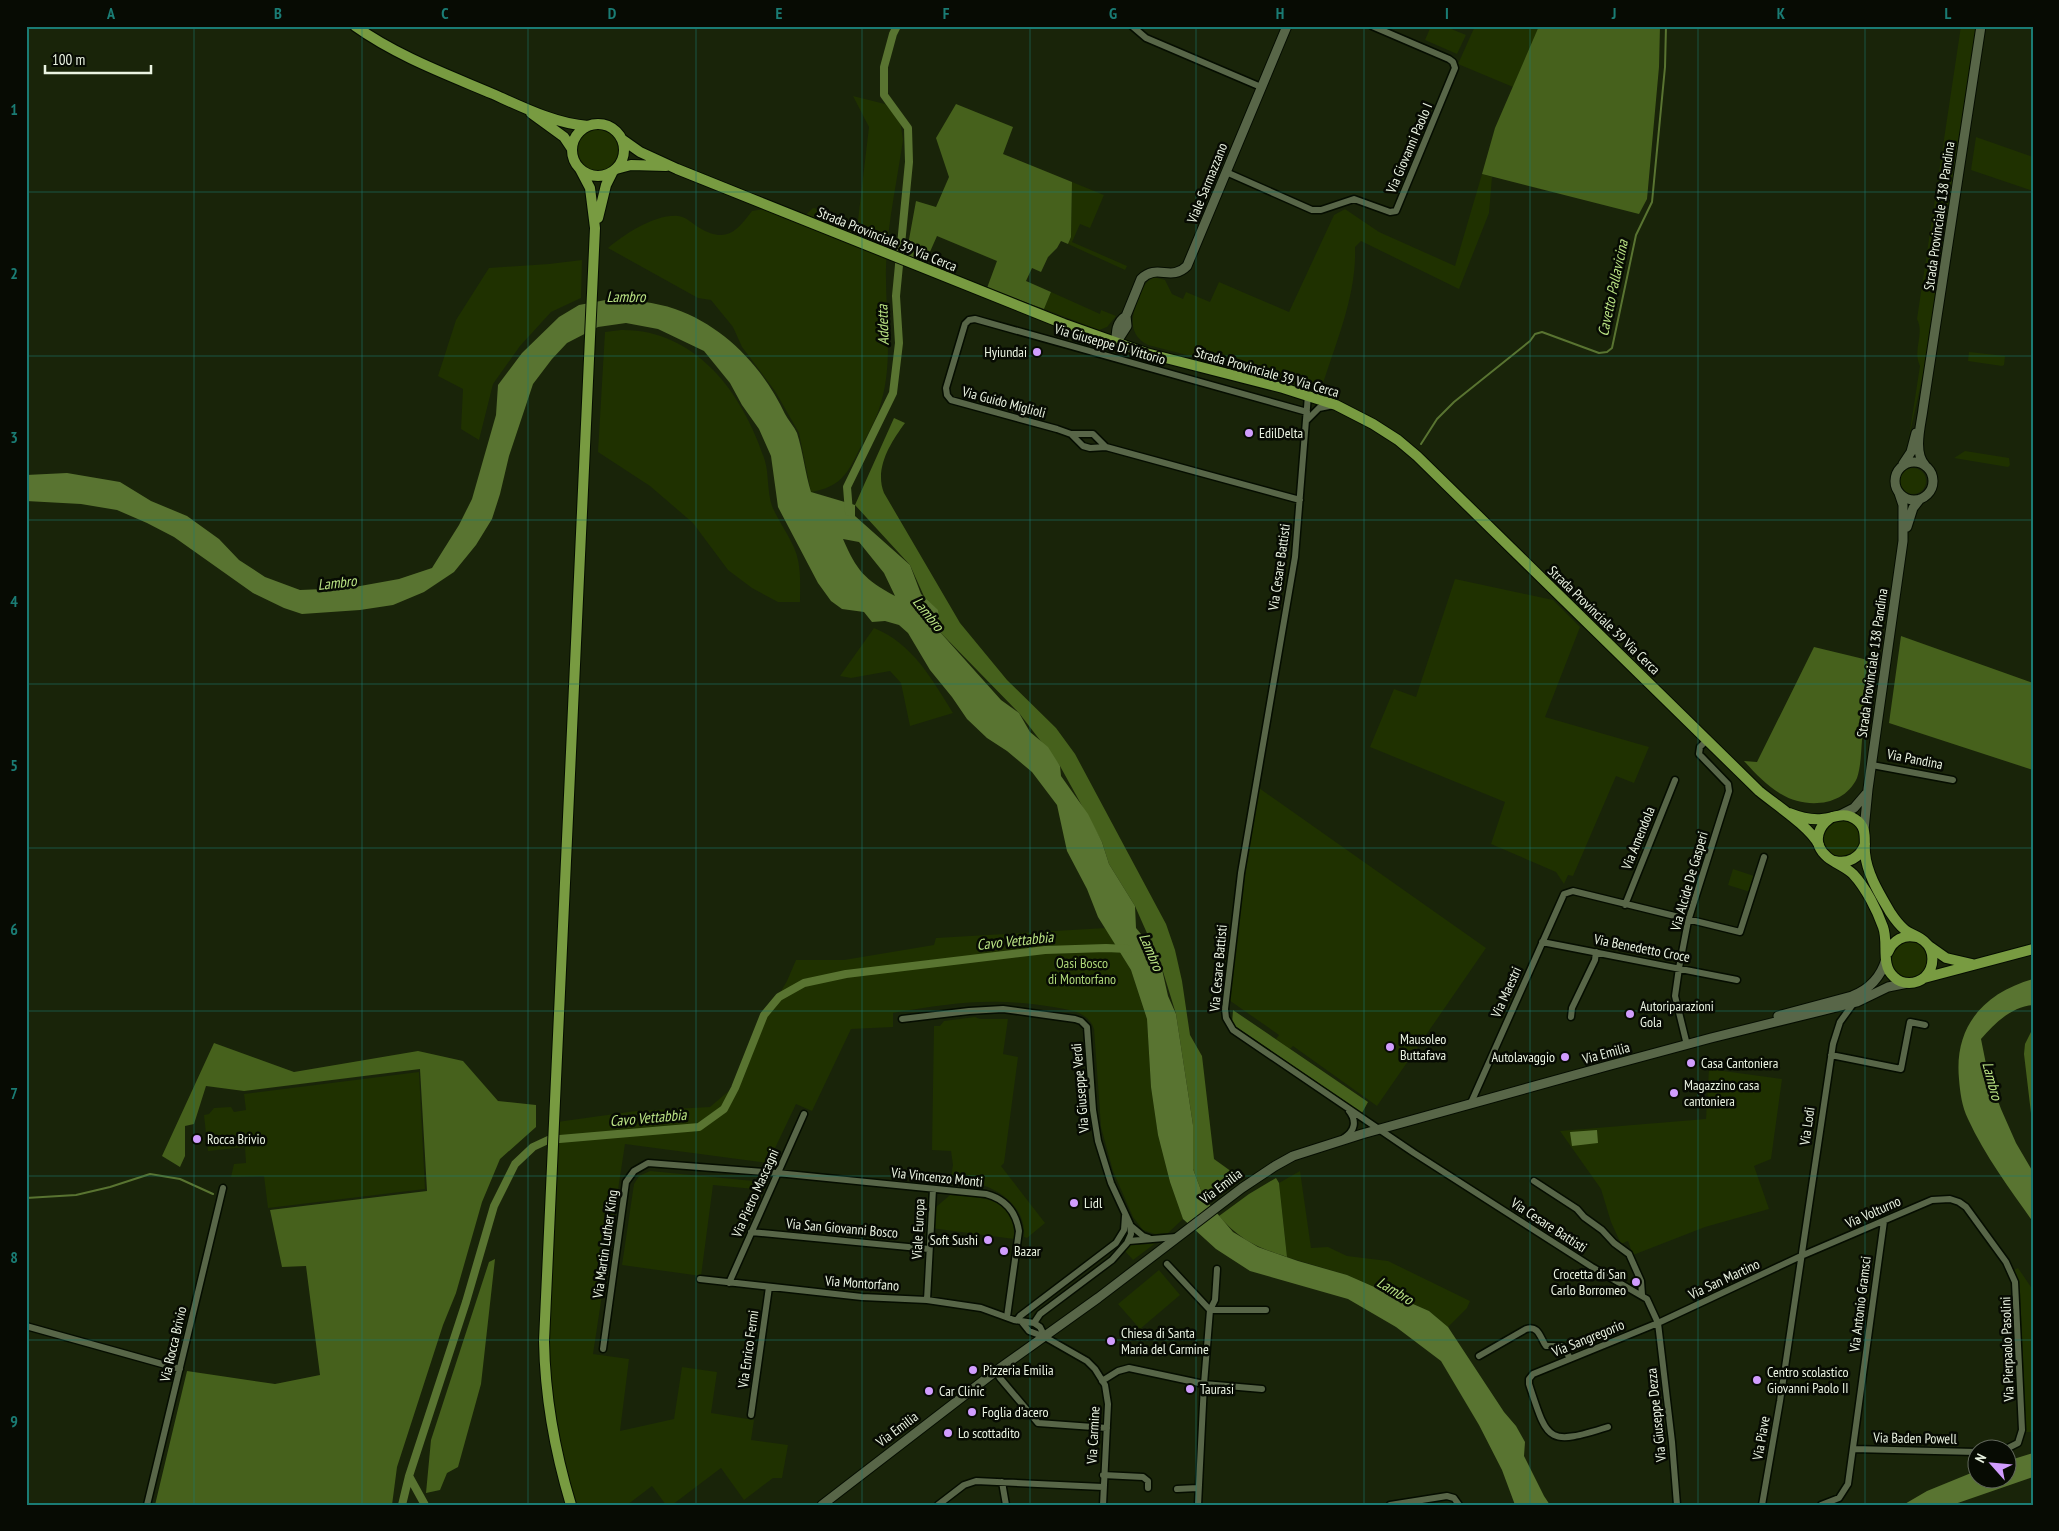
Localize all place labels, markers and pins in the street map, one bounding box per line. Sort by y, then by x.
place label: Hyiundai [984,343,1027,361]
marker: Hyiundai [1031,346,1043,358]
place label: EdilDelta [1259,424,1303,442]
marker: EdilDelta [1243,427,1255,439]
place label: Autoriparazioni Gola [1640,997,1714,1031]
marker: Autoriparazioni Gola [1624,1008,1636,1020]
place label: Mausoleo Buttafava [1400,1030,1446,1064]
marker: Mausoleo Buttafava [1384,1041,1396,1053]
place label: Autolavaggio [1491,1048,1555,1066]
marker: Autolavaggio [1559,1051,1571,1063]
place label: Casa Cantoniera [1701,1054,1778,1072]
marker: Casa Cantoniera [1685,1057,1697,1069]
place label: Magazzino casa cantoniera [1684,1076,1759,1110]
marker: Magazzino casa cantoniera [1668,1087,1680,1099]
place label: Rocca Brivio [207,1130,266,1148]
marker: Rocca Brivio [191,1133,203,1145]
place label: Lidl [1084,1194,1103,1212]
marker: Lidl [1068,1197,1080,1209]
place label: Soft Sushi [930,1231,978,1249]
marker: Soft Sushi [982,1234,994,1246]
place label: Bazar [1014,1242,1041,1260]
marker: Bazar [998,1245,1010,1257]
place label: Crocetta di San Carlo Borromeo [1551,1265,1626,1299]
marker: Crocetta di San Carlo Borromeo [1630,1276,1642,1288]
place label: Chiesa di Santa Maria del Carmine [1121,1324,1209,1358]
marker: Chiesa di Santa Maria del Carmine [1105,1335,1117,1347]
place label: Pizzeria Emilia [983,1361,1054,1379]
place label: Centro scolastico Giovanni Paolo II [1767,1363,1849,1397]
marker: Pizzeria Emilia [967,1364,979,1376]
marker: Centro scolastico Giovanni Paolo II [1751,1374,1763,1386]
place label: Taurasi [1200,1380,1234,1398]
place label: Car Clinic [939,1382,985,1400]
marker: Taurasi [1184,1383,1196,1395]
marker: Car Clinic [923,1385,935,1397]
place label: Foglia d'acero [982,1403,1049,1421]
marker: Foglia d'acero [966,1406,978,1418]
place label: Lo scottadito [958,1424,1020,1442]
marker: Lo scottadito [942,1427,954,1439]

